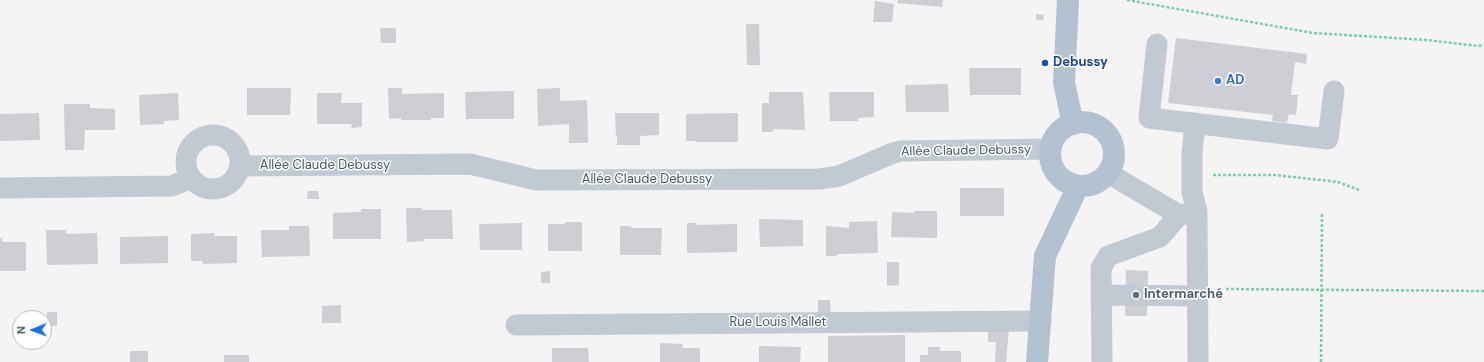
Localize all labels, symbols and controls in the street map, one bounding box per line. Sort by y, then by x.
place label: Debussy [1053,55,1108,71]
marker: Debussy [1040,58,1050,68]
place label: AD [1226,73,1244,89]
marker: AD [1213,76,1223,86]
street label: Allée Claude Debussy [901,142,1031,160]
street label: Allée Claude Debussy [260,158,390,174]
street label: Allée Claude Debussy [582,172,712,188]
place label: Intermarché [1144,287,1223,303]
marker: Intermarché [1131,290,1141,300]
north arrow [12,310,52,350]
street label: Rue Louis Mallet [730,315,826,331]
text: N [14,326,28,334]

